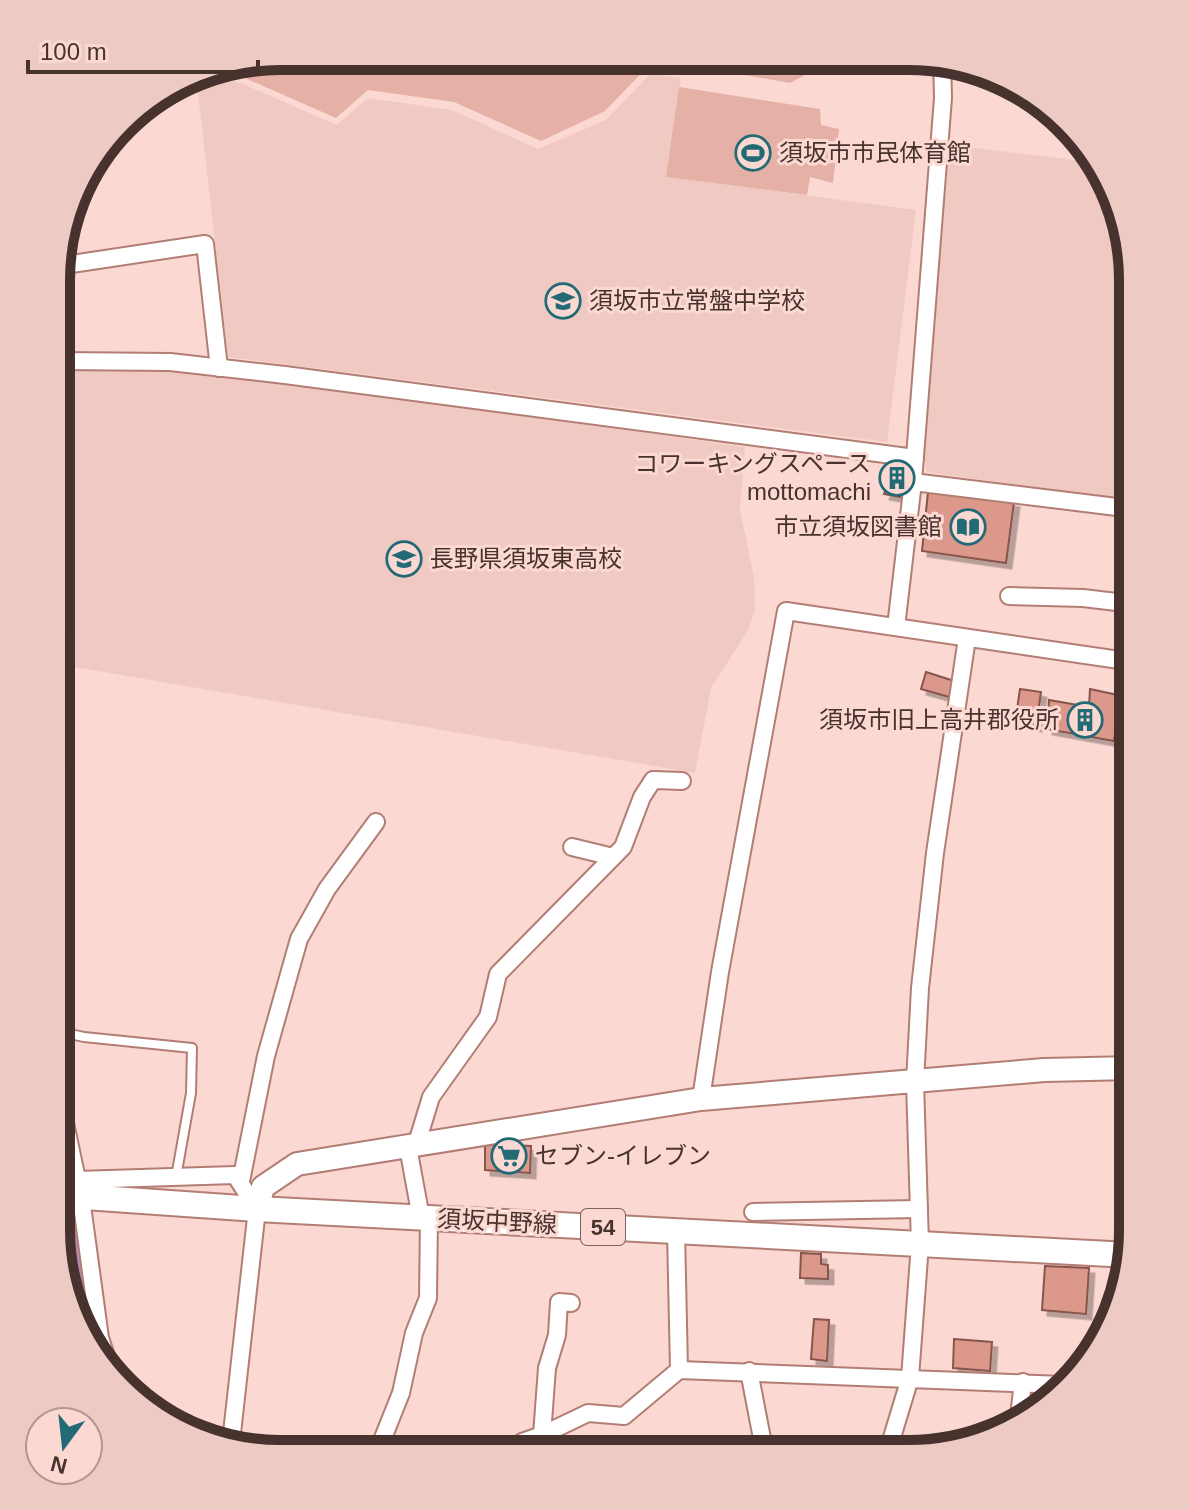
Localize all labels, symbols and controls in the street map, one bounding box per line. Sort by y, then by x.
scale bar [28,24,258,74]
text: 100 m [40,38,107,65]
sports icon: 須坂市市民体育館 [734,134,772,172]
place label: 須坂市市民体育館 [779,139,971,166]
school or university icon: 須坂市立常盤中学校 [544,282,582,320]
place label: 須坂市立常盤中学校 [589,287,805,314]
place label: コワーキングスペース mottomachi [635,450,871,505]
building icon: コワーキングスペース mottomachi [878,459,916,497]
library icon: 市立須坂図書館 [949,508,987,546]
place label: 市立須坂図書館 [774,513,942,540]
school or university icon: 長野県須坂東高校 [385,540,423,578]
place label: 長野県須坂東高校 [430,545,622,572]
building icon: 須坂市旧上高井郡役所 [1066,701,1104,739]
place label: 須坂市旧上高井郡役所 [819,706,1059,733]
supermarket icon: セブン-イレブン [490,1137,528,1175]
place label: セブン-イレブン [535,1142,711,1169]
street label: 須坂中野線 [436,1205,558,1238]
road number: 54 [581,1209,625,1245]
north arrow [24,1406,104,1486]
text: N [48,1451,70,1479]

